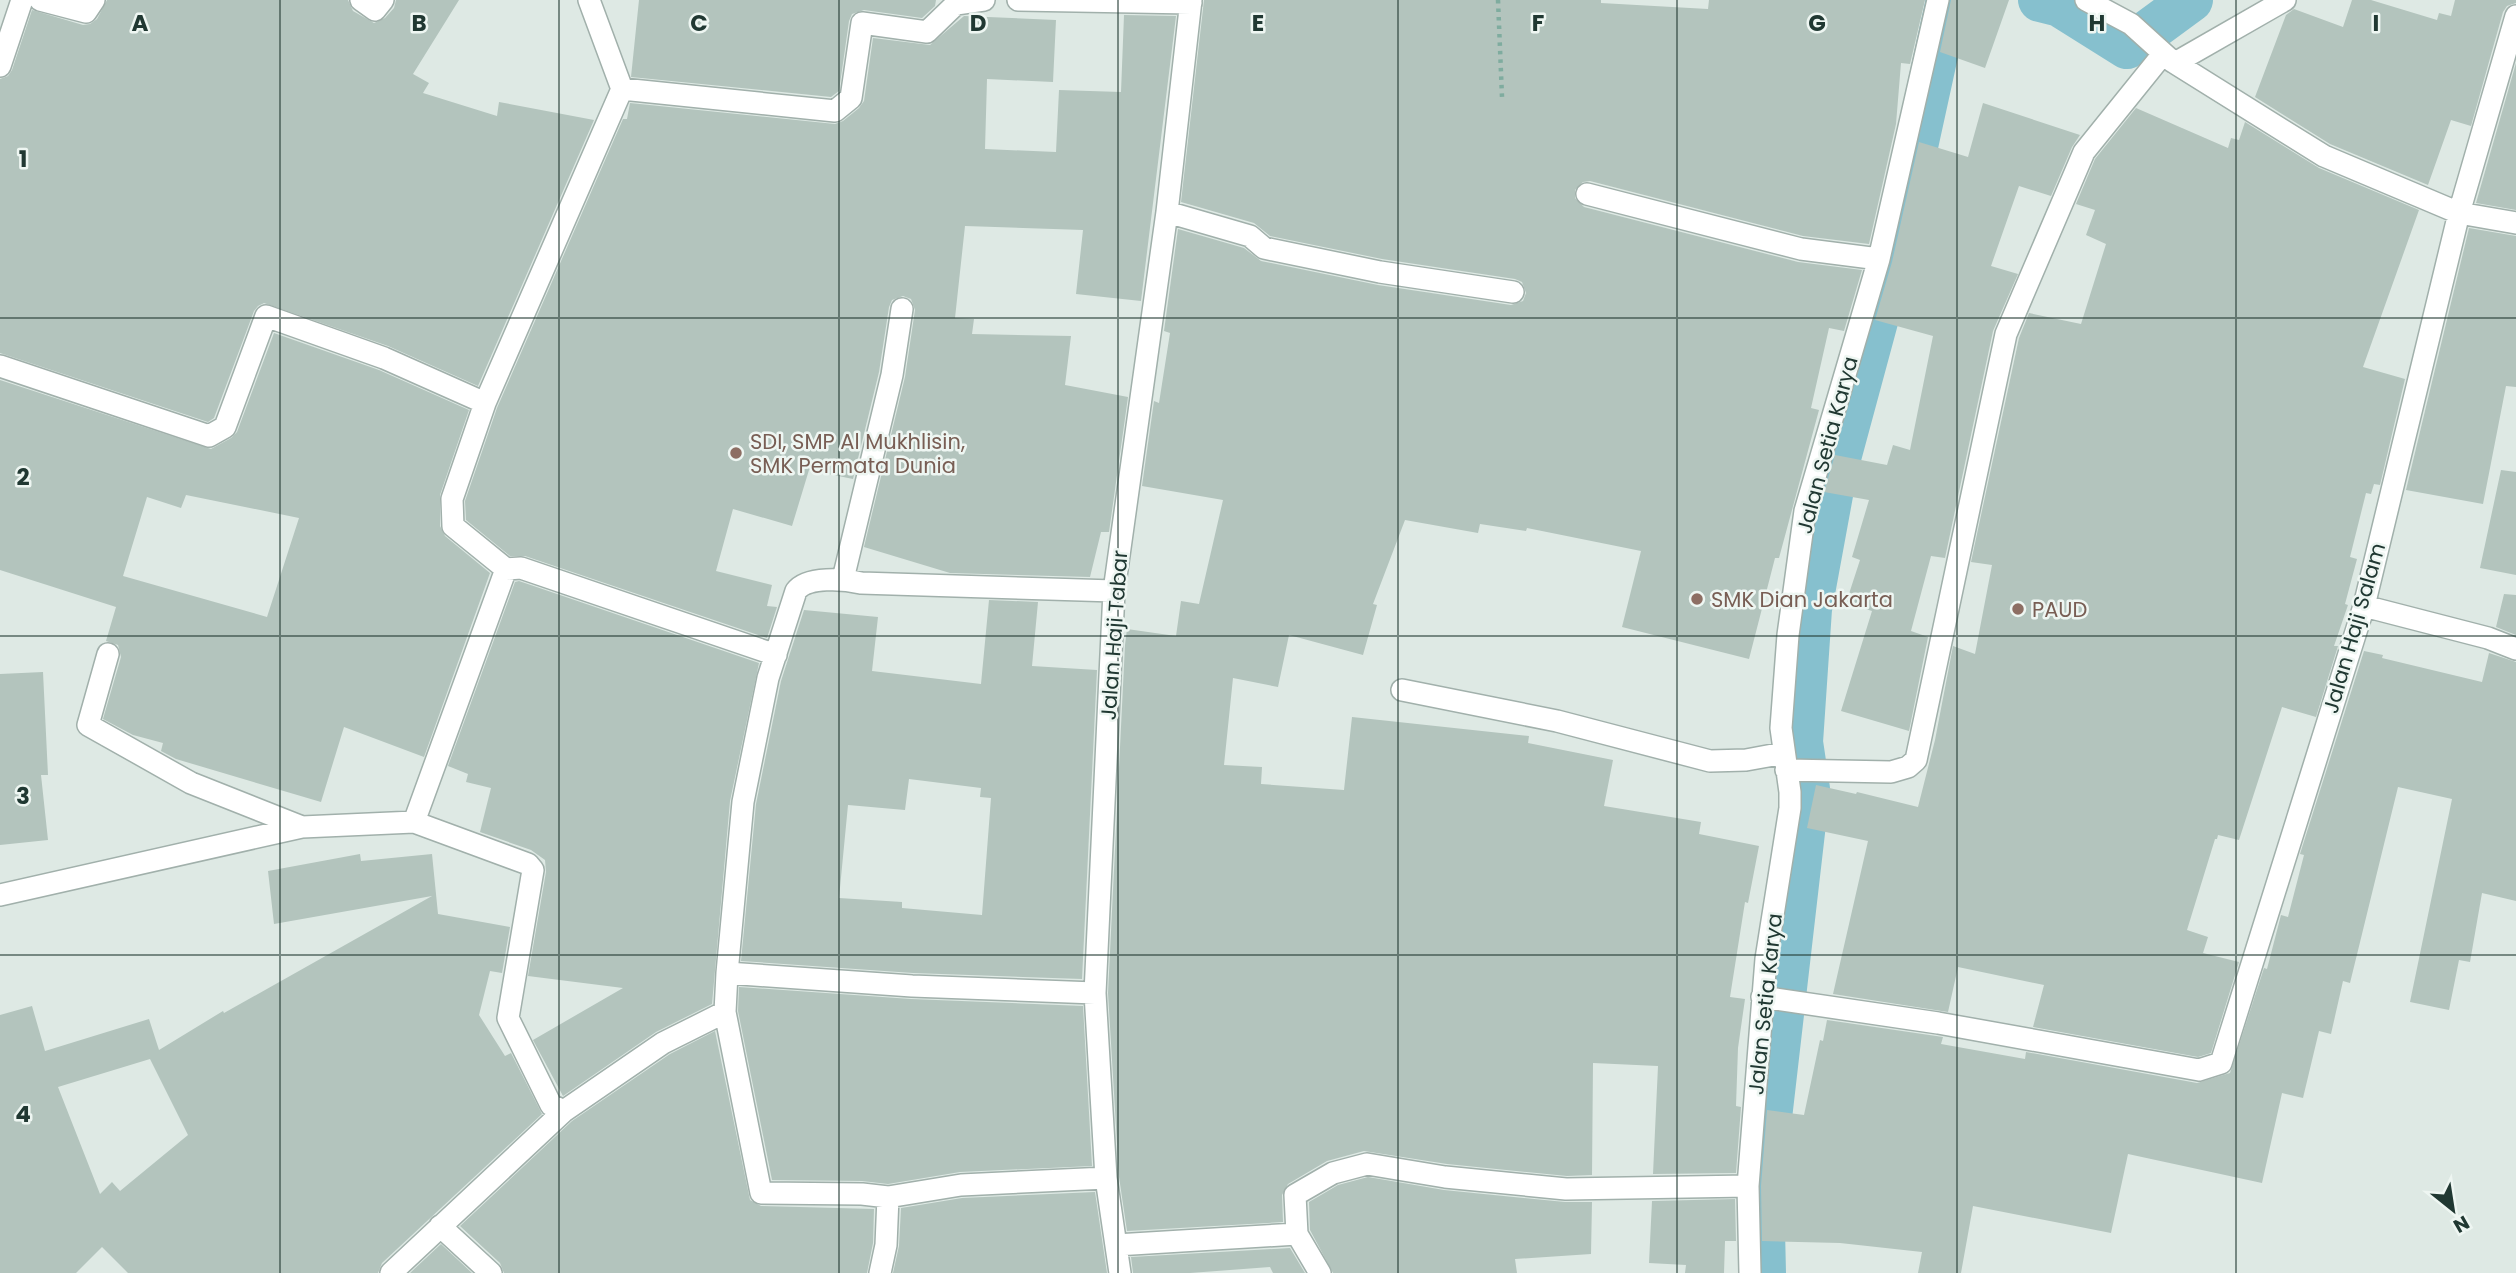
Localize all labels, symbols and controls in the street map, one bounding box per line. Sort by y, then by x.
text: A [132,7,149,39]
text: B [411,7,427,39]
text: C [690,7,708,39]
text: D [970,7,986,39]
text: E [1252,7,1264,39]
text: F [1532,7,1544,39]
text: G [1808,7,1826,39]
text: H [2089,7,2105,39]
text: I [2373,7,2379,39]
text: 1 [19,143,27,175]
street label: Jalan Setia Karya [1789,353,1865,537]
place label: SDI, SMP Al Mukhlisin, SMK Permata Dunia [750,427,965,480]
marker: SDI, SMP Al Mukhlisin, SMK Permata Dunia [728,445,744,461]
text: 2 [16,461,30,493]
street label: Jalan Haji Salam [2316,539,2392,717]
street label: Jalan Haji Tabar [1094,549,1134,721]
place label: SMK Dian Jakarta [1711,585,1893,614]
marker: SMK Dian Jakarta [1689,591,1705,607]
place label: PAUD [2032,595,2087,624]
marker: PAUD [2010,601,2026,617]
text: 3 [16,780,30,812]
street label: Jalan Setia Karya [1741,912,1789,1096]
text: 4 [15,1098,31,1130]
north arrow [2418,1175,2488,1245]
text: N [2448,1209,2474,1240]

